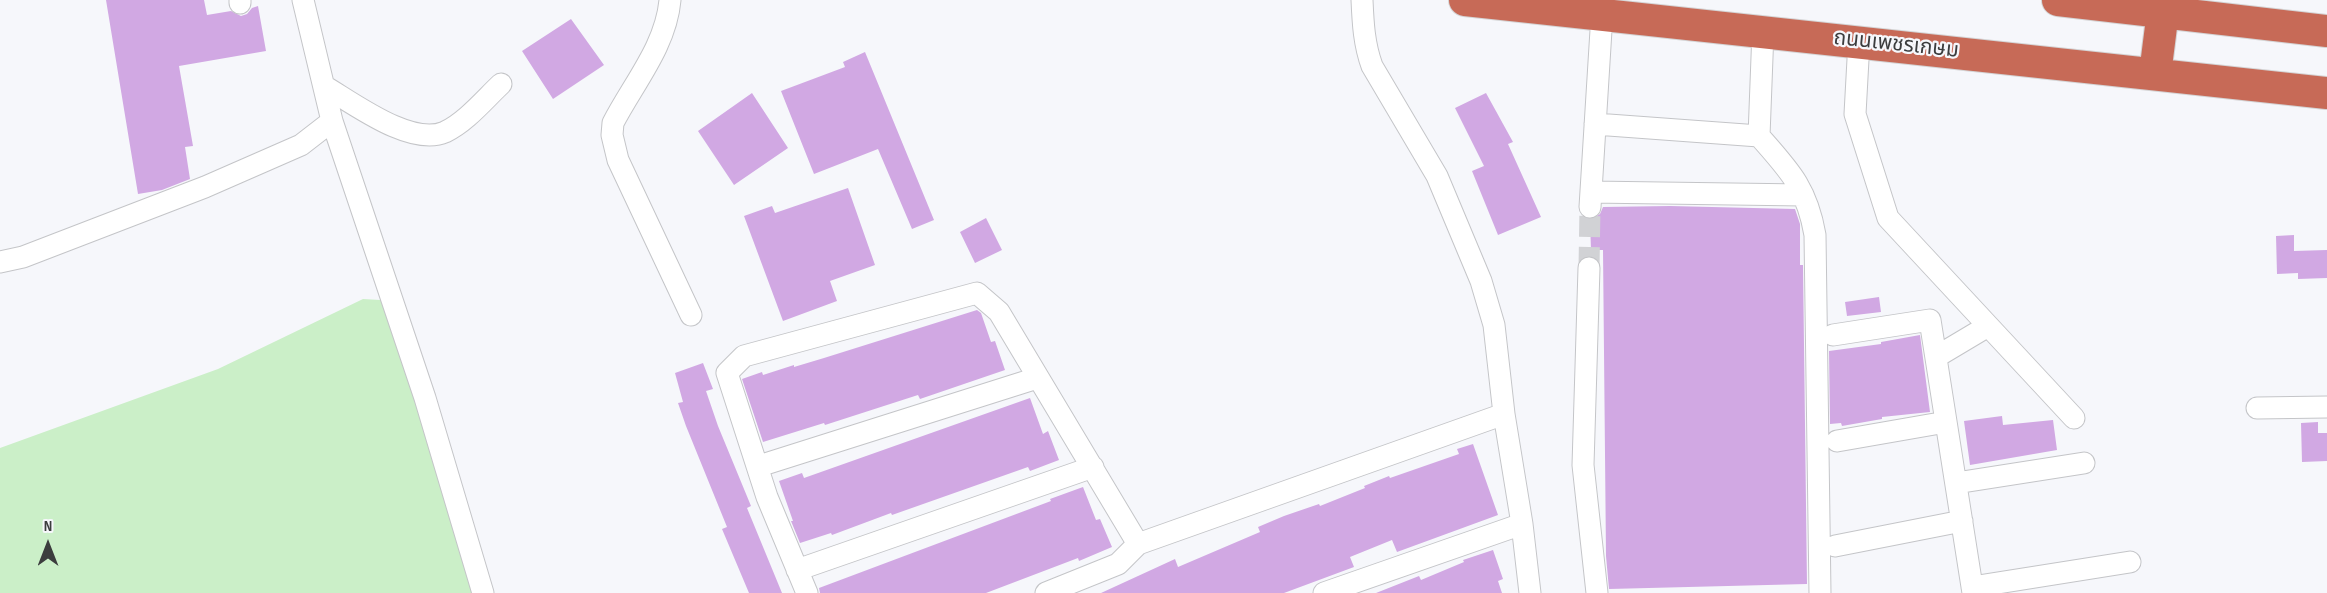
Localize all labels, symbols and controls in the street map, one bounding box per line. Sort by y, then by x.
street label: ถนนเพชรเกษม [1832,26,1960,64]
north arrow [18,515,78,575]
text: N [44,517,52,536]

